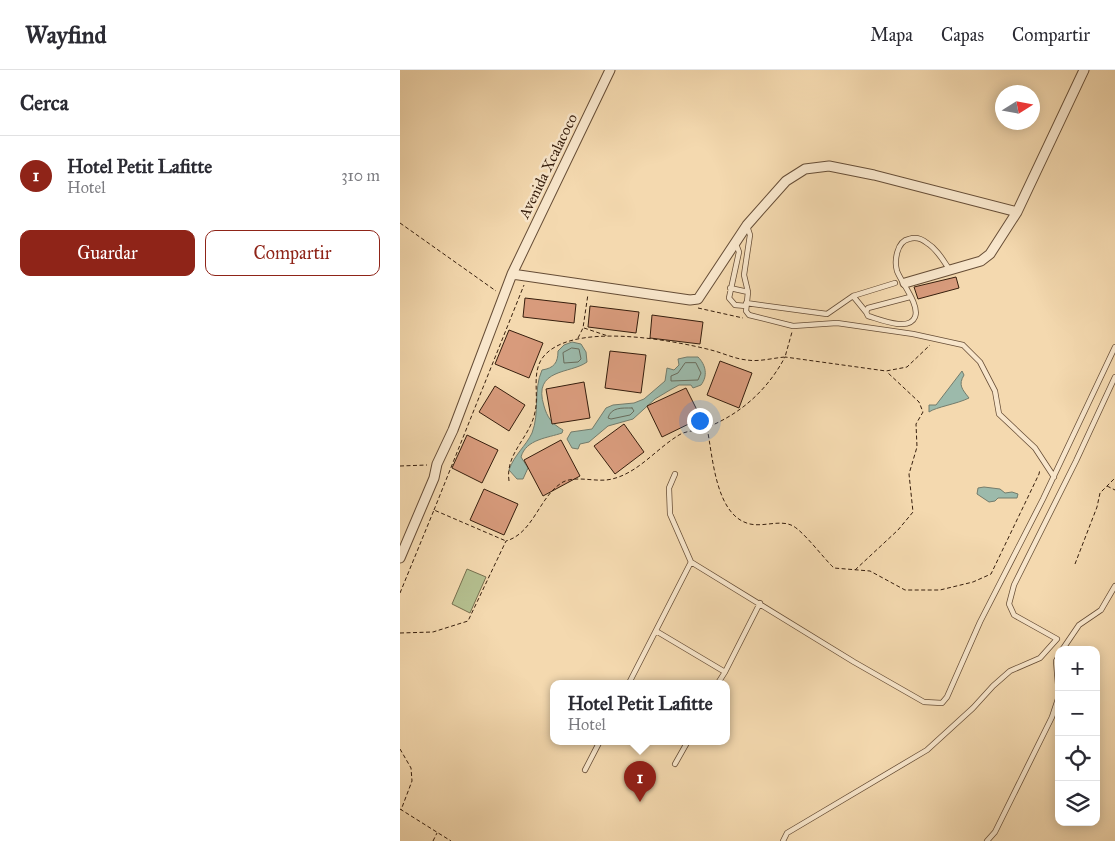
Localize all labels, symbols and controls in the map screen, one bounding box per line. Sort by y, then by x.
text: Wayfind [25,20,107,50]
text: Mapa [870,24,913,46]
text: Capas [941,24,984,46]
text: Compartir [1012,24,1090,46]
north arrow [995,85,1040,130]
text: Cerca [20,90,69,116]
street label: Avenida Xcalacoco [514,110,581,222]
text: Hotel Petit Lafitte [67,155,212,178]
text: 1 [33,166,39,185]
text: 310 m [341,166,380,185]
text: Hotel [67,178,105,197]
button: Guardar [20,230,195,276]
button: Compartir [205,230,380,276]
your location [687,408,713,434]
map controls [1055,646,1100,826]
button: + [1055,646,1100,691]
popup [550,680,730,745]
button: − [1055,691,1100,736]
text: Hotel Petit Lafitte [567,692,713,715]
text: Hotel [567,715,606,734]
button: locate [1055,736,1100,781]
pin: 1 [624,761,656,802]
button: layers [1055,781,1100,826]

